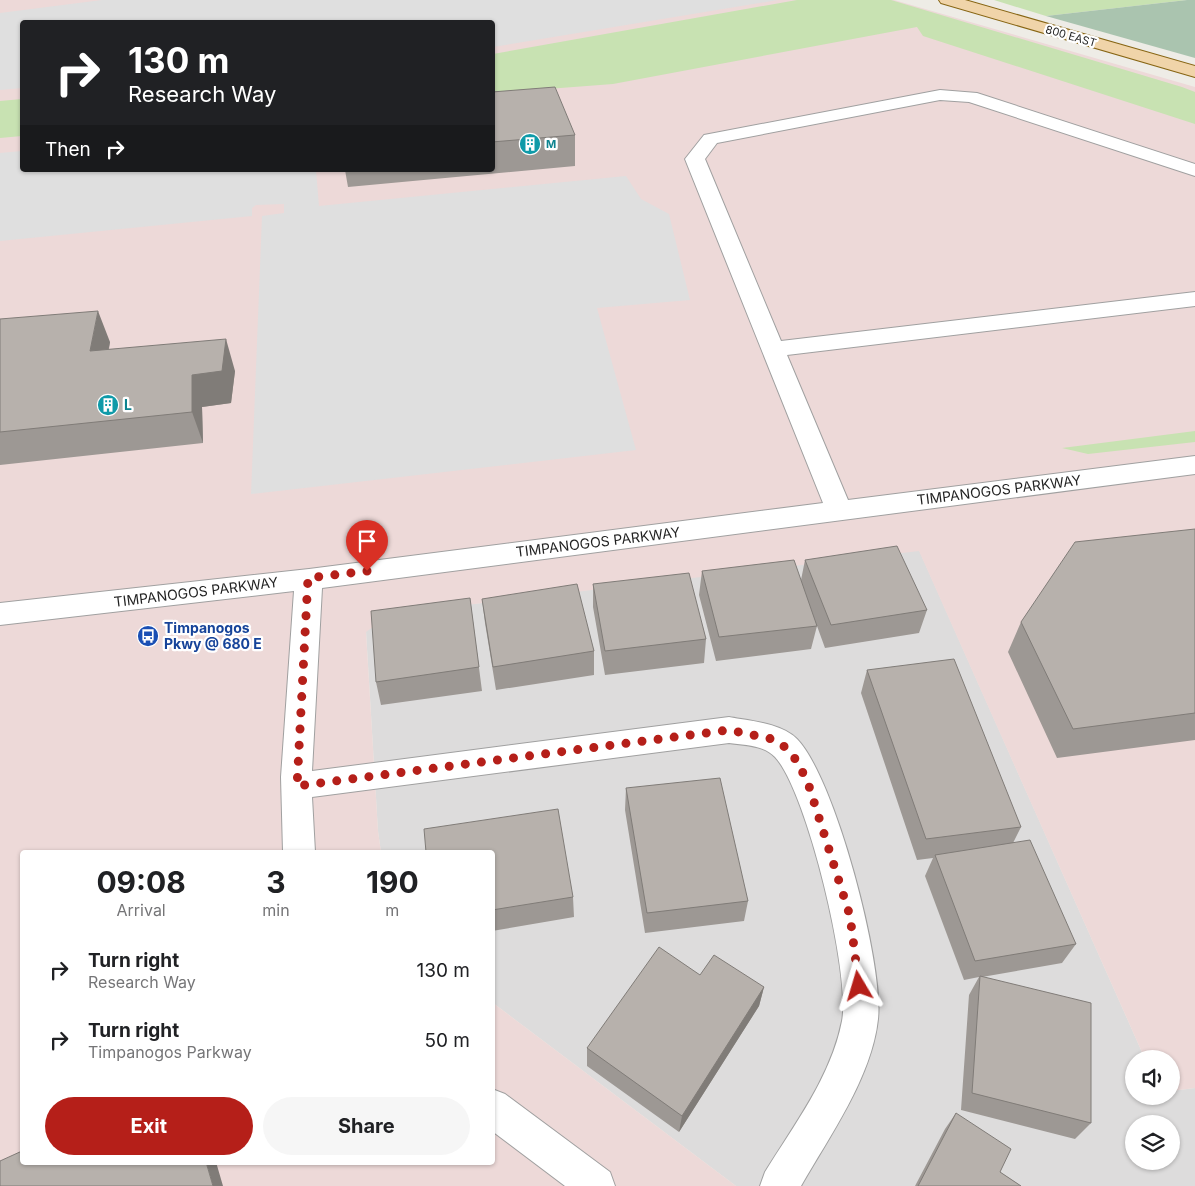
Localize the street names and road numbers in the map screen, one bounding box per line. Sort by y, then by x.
street label: 800 EAST [1044,22,1098,50]
street label: TIMPANOGOS PARKWAY [916,471,1083,508]
street label: TIMPANOGOS PARKWAY [515,523,682,560]
street label: TIMPANOGOS PARKWAY [113,573,280,610]

